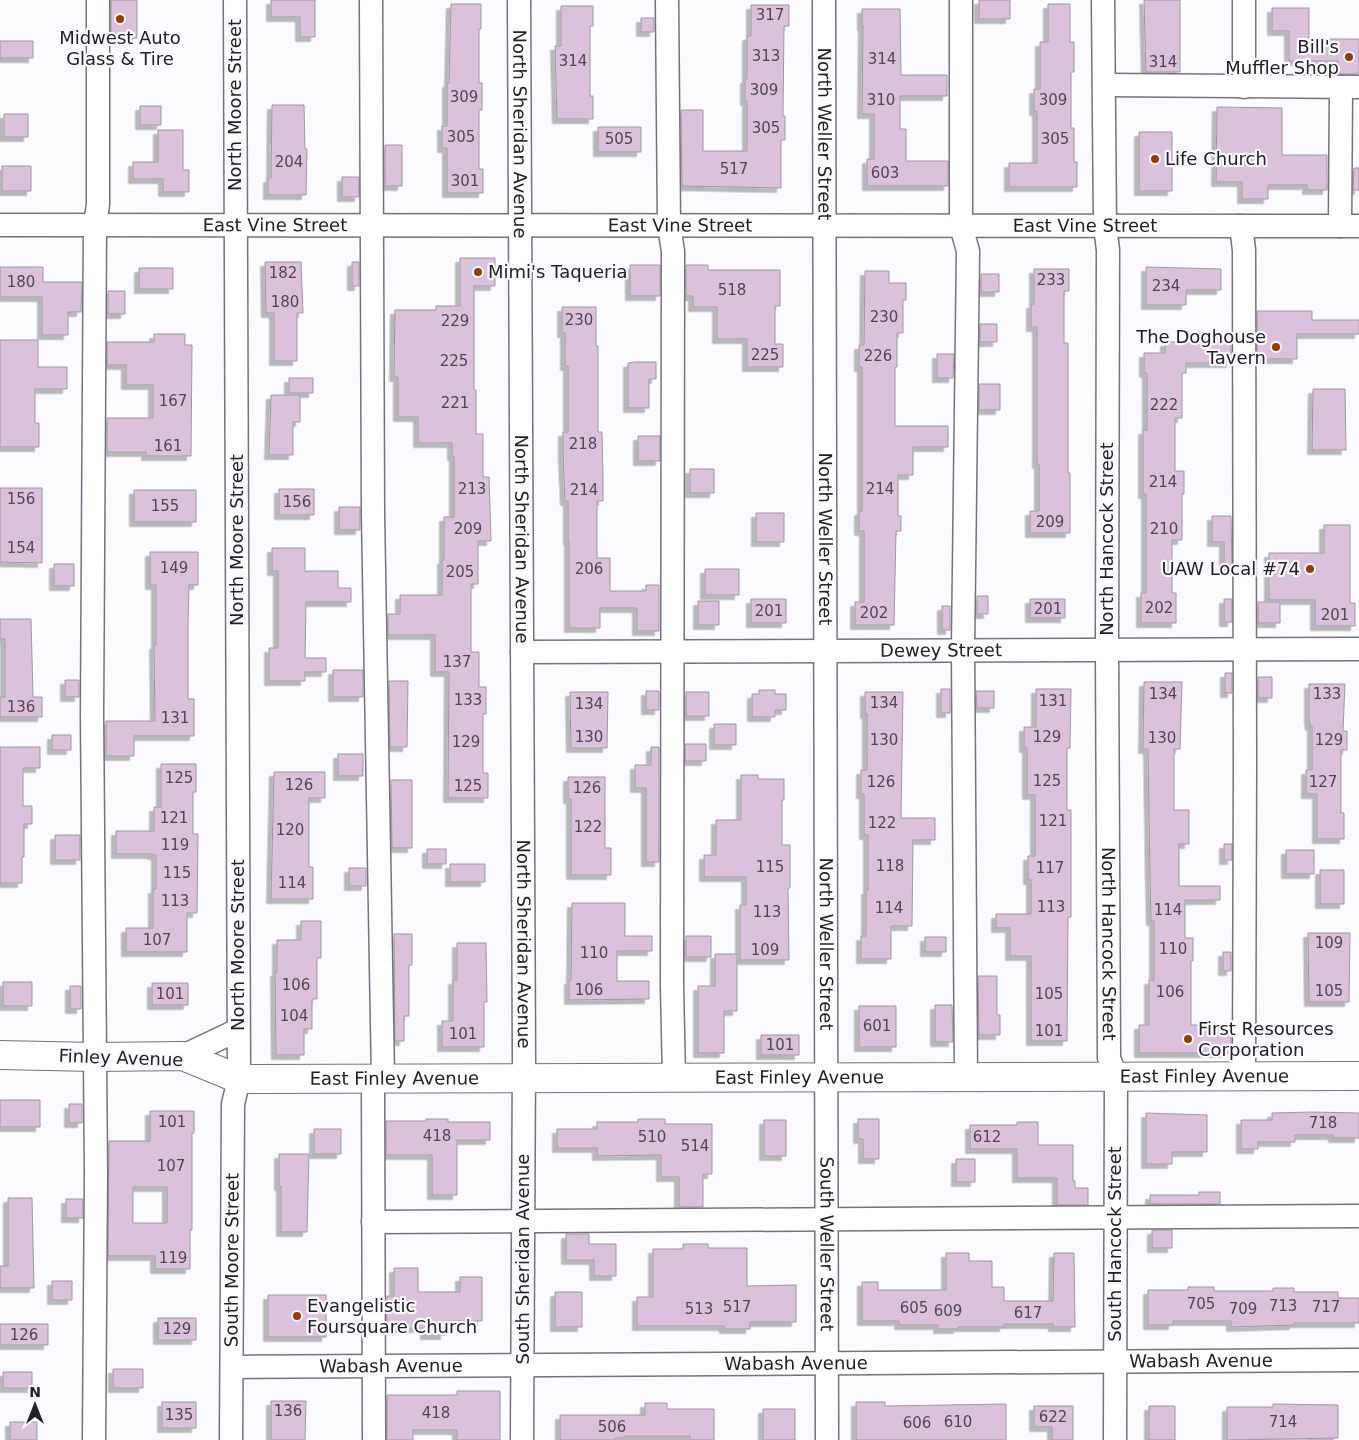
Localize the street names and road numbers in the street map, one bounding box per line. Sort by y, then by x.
street label: North Moore Street [224,19,245,191]
street label: North Sheridan Avenue [509,29,531,239]
street label: North Weller Street [814,48,835,220]
street label: East Vine Street [203,214,347,235]
street label: East Vine Street [608,214,752,236]
street label: East Vine Street [1013,215,1157,236]
street label: North Sheridan Avenue [511,434,533,644]
street label: North Hancock Street [1096,442,1117,636]
street label: North Weller Street [815,453,836,625]
street label: North Moore Street [226,454,247,626]
street label: Dewey Street [880,639,1002,661]
street label: North Sheridan Avenue [513,839,535,1049]
street label: North Hancock Street [1098,847,1120,1041]
street label: North Weller Street [816,858,837,1030]
street label: North Moore Street [227,859,248,1031]
street label: Finley Avenue [58,1045,184,1070]
street label: East Finley Avenue [1120,1065,1289,1087]
street label: East Finley Avenue [715,1066,884,1088]
street label: East Finley Avenue [310,1067,479,1089]
street label: South Hancock Street [1104,1146,1125,1342]
street label: South Sheridan Avenue [512,1154,533,1364]
street label: South Weller Street [816,1157,838,1331]
street label: South Moore Street [221,1173,243,1347]
street label: Wabash Avenue [1129,1350,1273,1371]
street label: Wabash Avenue [724,1352,868,1374]
street label: Wabash Avenue [319,1355,463,1376]

